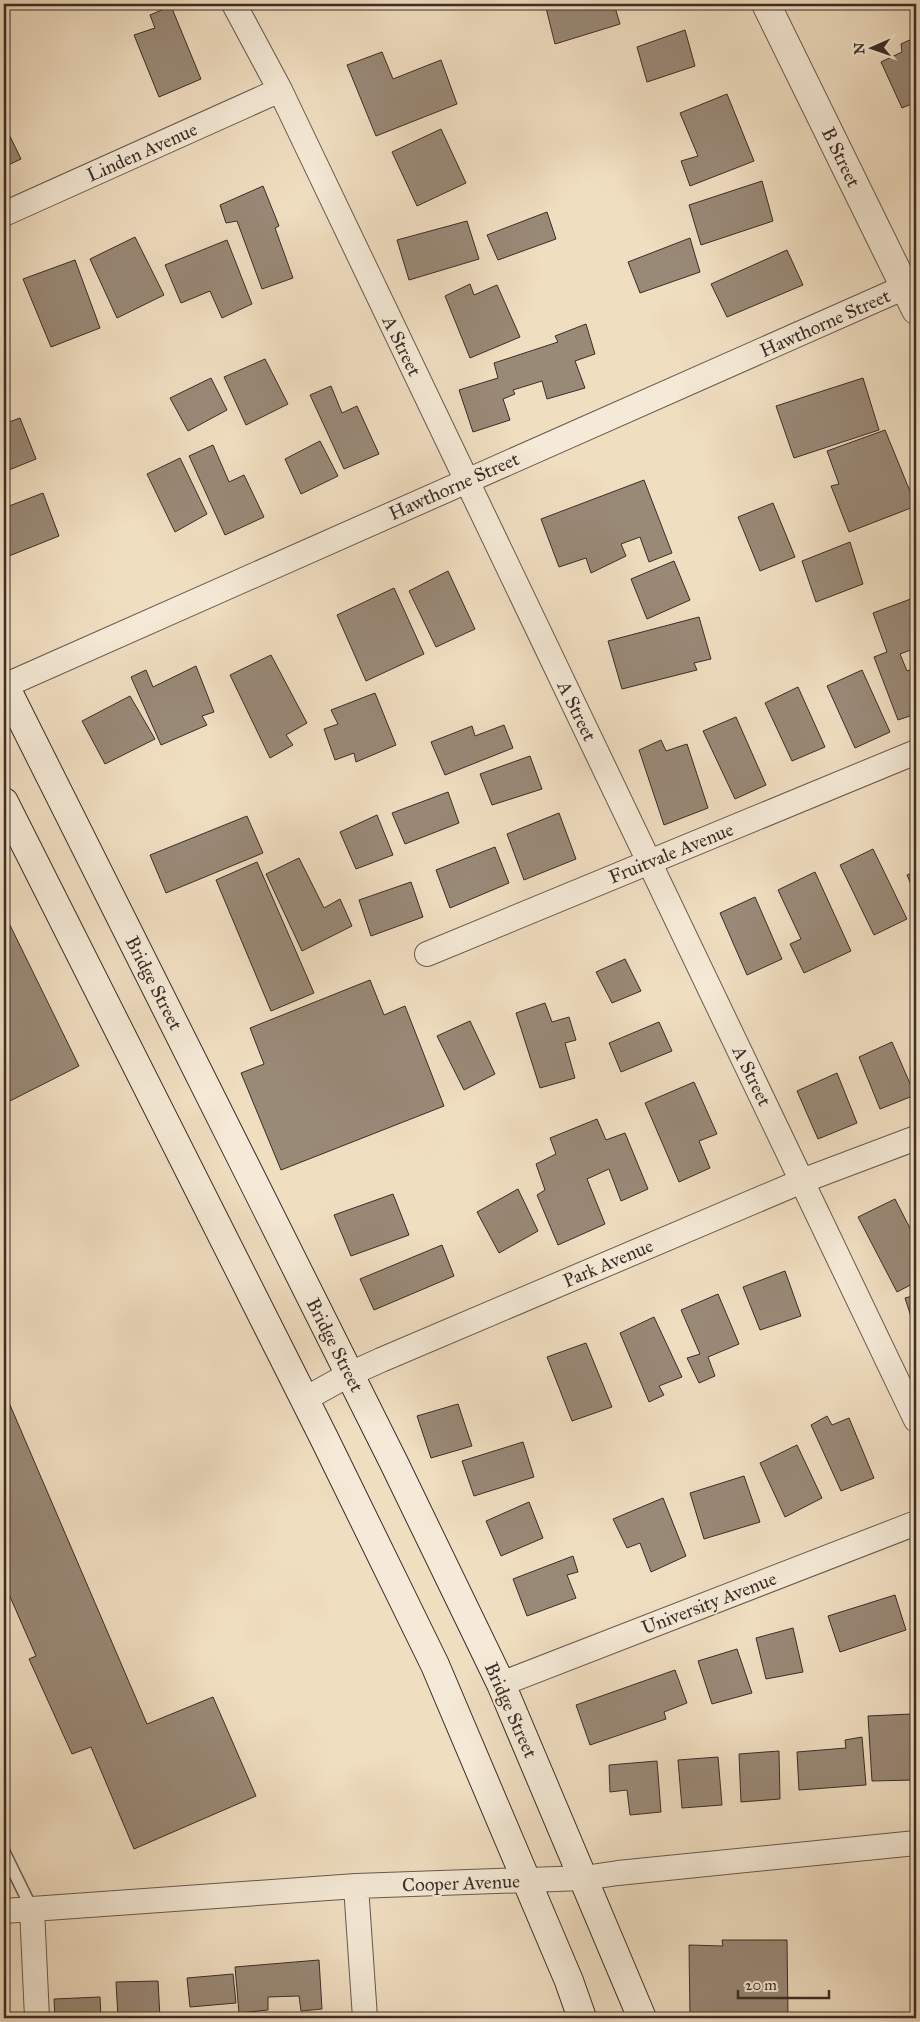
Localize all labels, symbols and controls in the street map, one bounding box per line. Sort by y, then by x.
north arrow [848,22,898,72]
text: N [851,42,868,55]
street label: Linden Avenue [83,117,201,187]
street label: B Street [817,123,865,191]
street label: Hawthorne Street [756,284,894,362]
street label: A Street [377,311,427,380]
street label: Hawthorne Street [385,447,523,525]
street label: A Street [552,676,602,745]
street label: Fruitvale Avenue [605,818,737,888]
street label: Bridge Street [120,932,188,1035]
street label: A Street [727,1041,777,1110]
street label: Park Avenue [560,1234,657,1292]
street label: Bridge Street [301,1294,369,1397]
street label: University Avenue [638,1567,780,1639]
street label: Bridge Street [479,1659,542,1762]
street label: Cooper Avenue [402,1869,520,1897]
scale bar [738,1967,829,1999]
text: 20 m [745,1976,777,1994]

